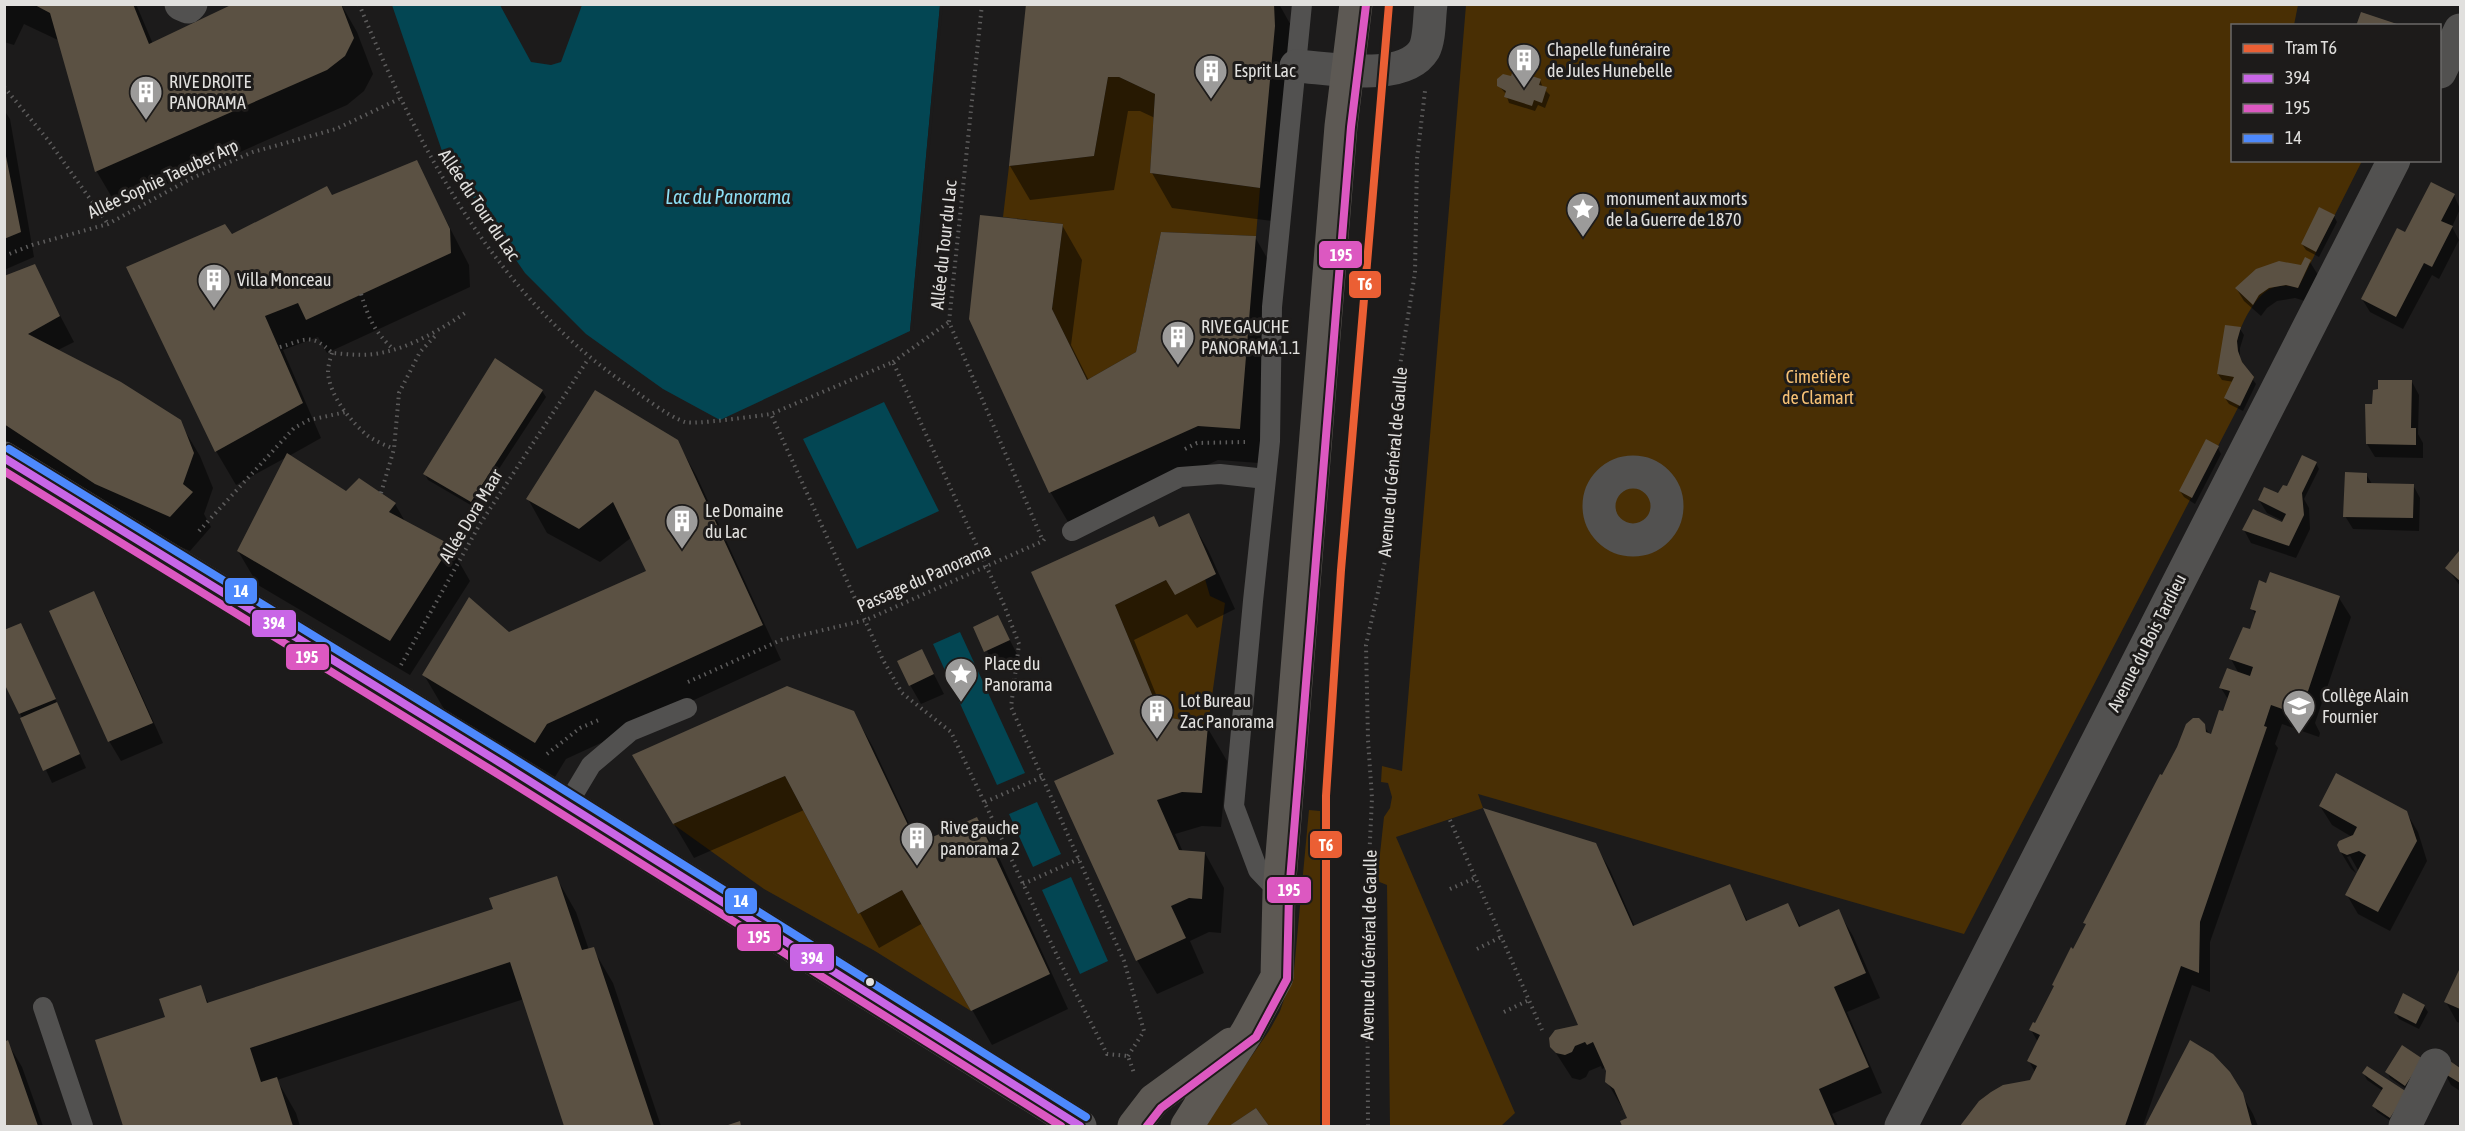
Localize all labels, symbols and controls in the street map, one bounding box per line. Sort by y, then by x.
legend [2231,24,2441,162]
text: Tram T6 [2285,37,2337,58]
place label: Chapelle funéraire de Jules Hunebelle [1547,39,1673,81]
building icon: Chapelle funéraire de Jules Hunebelle [1506,42,1542,89]
building icon: Esprit Lac [1193,53,1229,100]
place label: Esprit Lac [1234,60,1296,81]
text: 394 [2285,67,2310,88]
place label: RIVE DROITE PANORAMA [169,71,251,113]
building icon: RIVE DROITE PANORAMA [128,74,164,121]
text: 195 [2285,97,2310,118]
text: 14 [2285,127,2302,148]
street label: Allée Sophie Taeuber Arp [84,134,242,223]
street label: Allée du Tour du Lac [434,145,525,265]
street label: Allée du Tour du Lac [926,179,961,311]
water label: Lac du Panorama [665,185,791,208]
place label: monument aux morts de la Guerre de 1870 [1606,188,1747,230]
place icon: monument aux morts de la Guerre de 1870 [1565,191,1601,238]
line badge: 195 [1318,240,1363,269]
text: 195 [1330,246,1353,264]
building icon: Villa Monceau [196,262,232,309]
place label: Villa Monceau [237,269,331,290]
line badge: T6 [1348,270,1382,299]
text: T6 [1358,275,1373,293]
place label: RIVE GAUCHE PANORAMA 1.1 [1201,316,1300,358]
building icon: RIVE GAUCHE PANORAMA 1.1 [1160,319,1196,366]
street label: Avenue du Général de Gaulle [1374,366,1411,558]
park label: Cimetière de Clamart [1782,366,1854,408]
street label: Allée Dora Maar [434,465,507,566]
place label: Le Domaine du Lac [705,500,784,542]
building icon: Le Domaine du Lac [664,503,700,550]
street label: Passage du Panorama [854,539,994,616]
street label: Avenue du Bois Tardieu [2103,570,2190,715]
line badge: 14 [224,577,258,605]
text: 14 [233,582,249,600]
line badge: 394 [251,609,297,638]
text: 394 [263,614,286,632]
line badge: 195 [285,643,330,671]
text: 195 [296,648,319,666]
place label: Place du Panorama [984,653,1053,695]
place icon: Place du Panorama [943,656,979,703]
place label: Collège Alain Fournier [2322,685,2409,727]
school or university icon: Collège Alain Fournier [2281,688,2317,735]
place label: Lot Bureau Zac Panorama [1180,690,1274,732]
building icon: Lot Bureau Zac Panorama [1139,693,1175,740]
place label: Rive gauche panorama 2 [940,817,1020,859]
building icon: Rive gauche panorama 2 [899,820,935,867]
line badge: T6 [1309,830,1343,859]
text: T6 [1319,836,1334,854]
street label: Avenue du Général de Gaulle [1356,850,1381,1040]
line badge: 195 [1266,876,1312,904]
text: 195 [1278,881,1301,899]
line badge: 14 [724,887,758,915]
text: 14 [733,892,749,910]
line badge: 195 [736,923,782,952]
text: 195 [748,928,771,946]
line badge: 394 [789,943,835,972]
text: 394 [801,949,824,967]
unlabelled marker [864,976,876,988]

